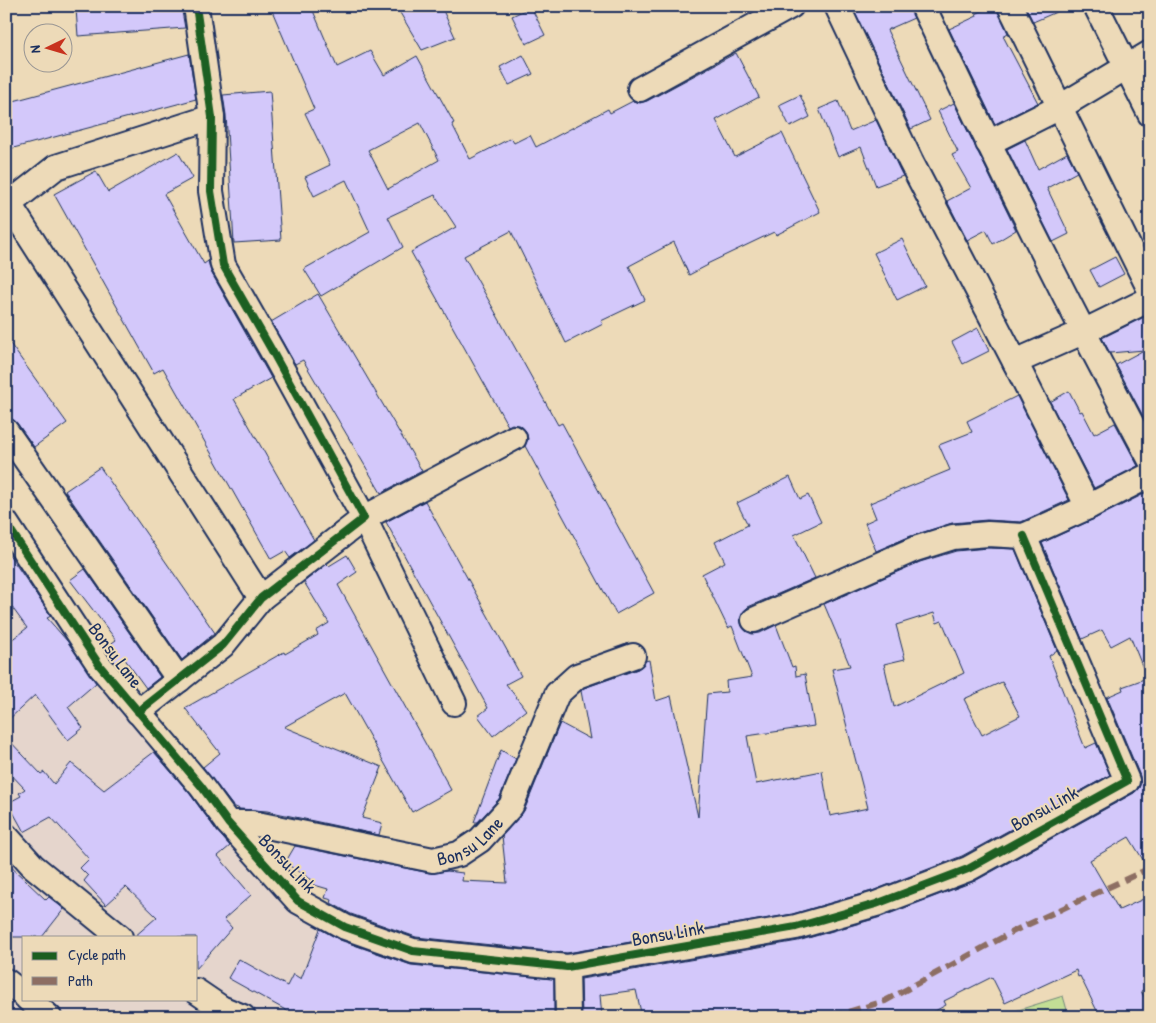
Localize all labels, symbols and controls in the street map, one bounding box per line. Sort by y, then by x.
north arrow [22,22,72,72]
text: N [25,44,44,54]
street label: Bonsu Lane [83,617,149,693]
street label: Bonsu Link [1006,779,1082,837]
street label: Bonsu Lane [434,810,509,872]
street label: Bonsu Link [253,828,323,898]
street label: Bonsu Link [630,914,706,952]
legend [22,936,198,1000]
text: Cycle path [68,944,126,965]
text: Path [68,970,93,991]

